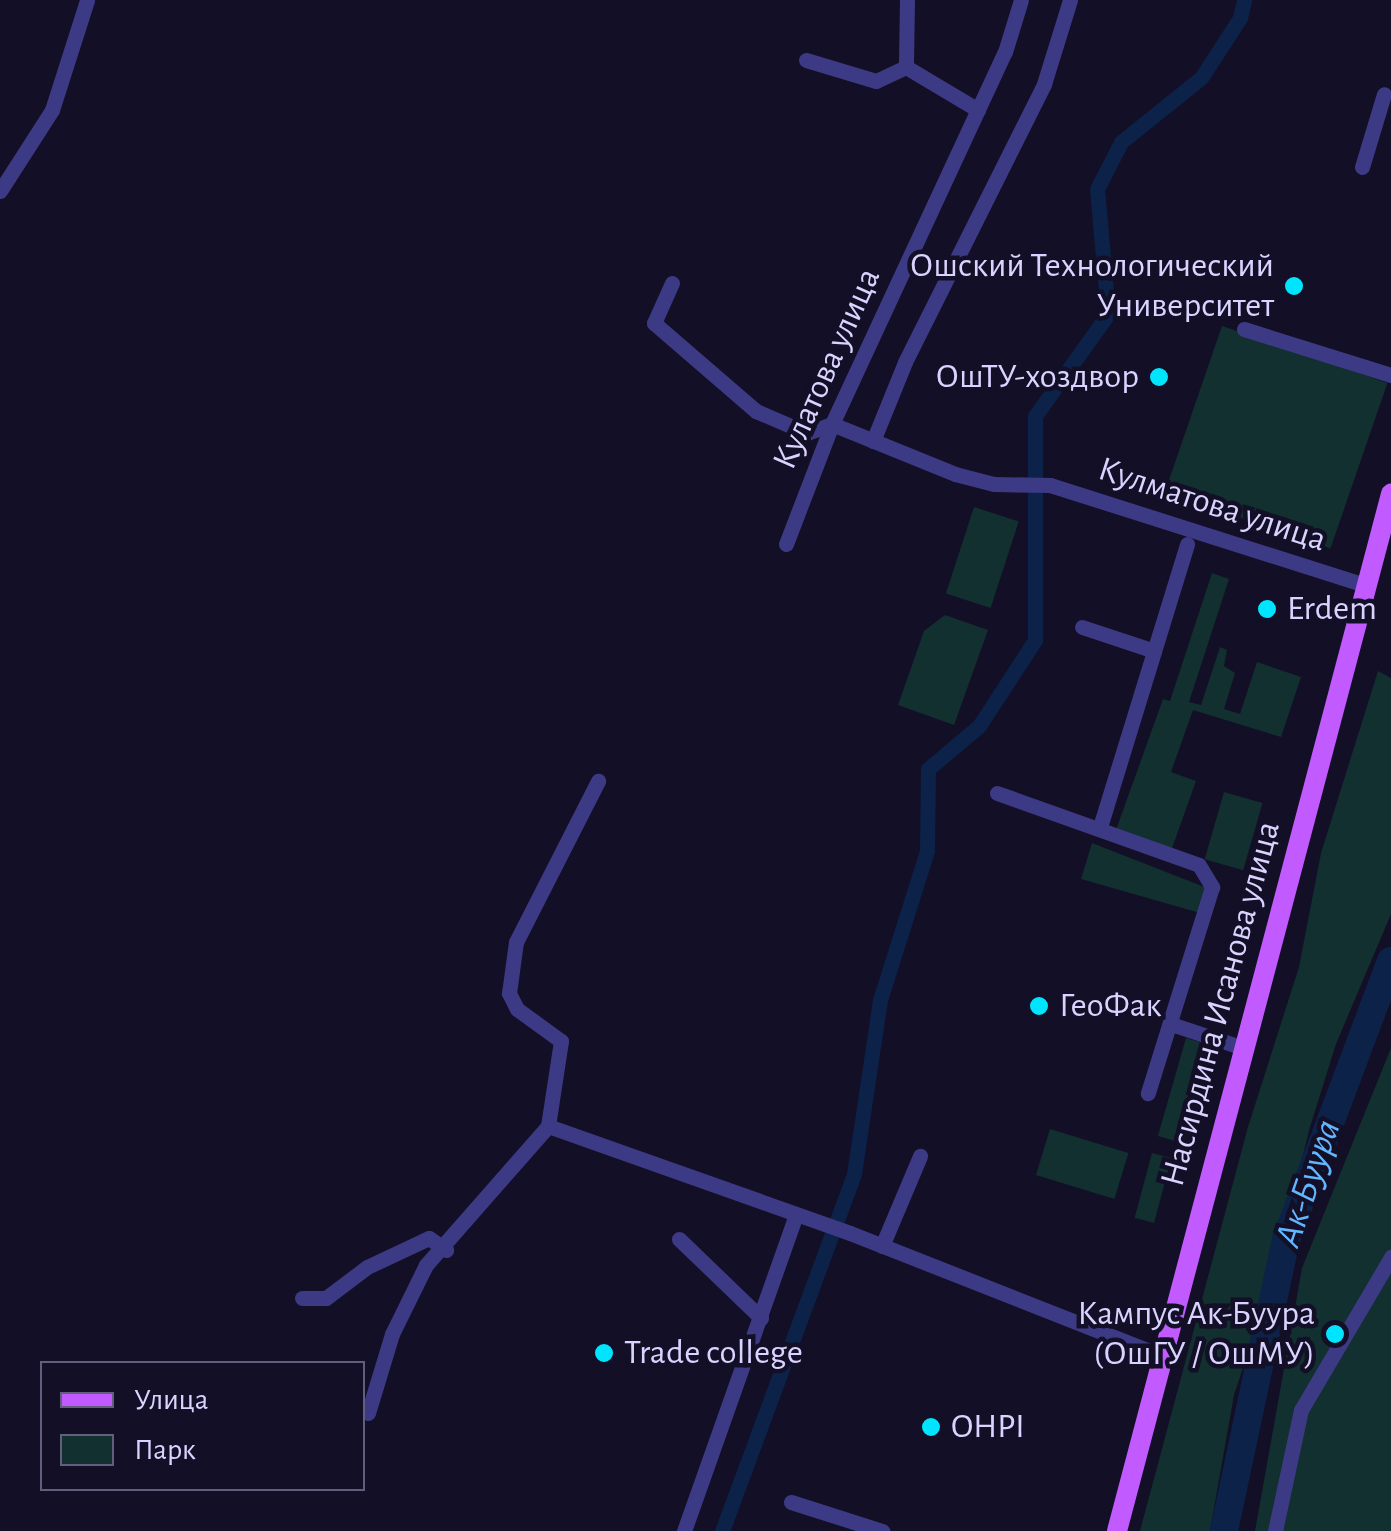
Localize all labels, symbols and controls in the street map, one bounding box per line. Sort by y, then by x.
place label: Ошский Технологический Университет [910,245,1274,327]
street label: Кулатова улица [764,262,890,476]
marker: Ошский Технологический Университет [1283,275,1305,297]
place label: ОшТУ-хоздвор [936,356,1139,398]
marker: ОшТУ-хоздвор [1148,366,1170,388]
street label: Кулматова улица [1093,448,1331,562]
place label: Erdem [1287,588,1377,630]
marker: Erdem [1256,598,1278,620]
street label: Насирдина Исанова улица [1152,817,1290,1191]
place label: ГеоФак [1059,985,1162,1027]
marker: ГеоФак [1028,995,1050,1017]
water label: Ак-Буура [1266,1114,1352,1254]
place label: Кампус Ак-Буура (ОшГУ / ОшМУ) [1077,1293,1315,1375]
marker: Кампус Ак-Буура (ОшГУ / ОшМУ) [1324,1323,1346,1345]
place label: Trade college [624,1332,803,1374]
marker: Trade college [593,1342,615,1364]
legend [40,1361,365,1491]
text: Улица [134,1385,209,1415]
place label: OHPI [951,1406,1025,1448]
marker: OHPI [920,1416,942,1438]
text: Парк [134,1435,196,1465]

